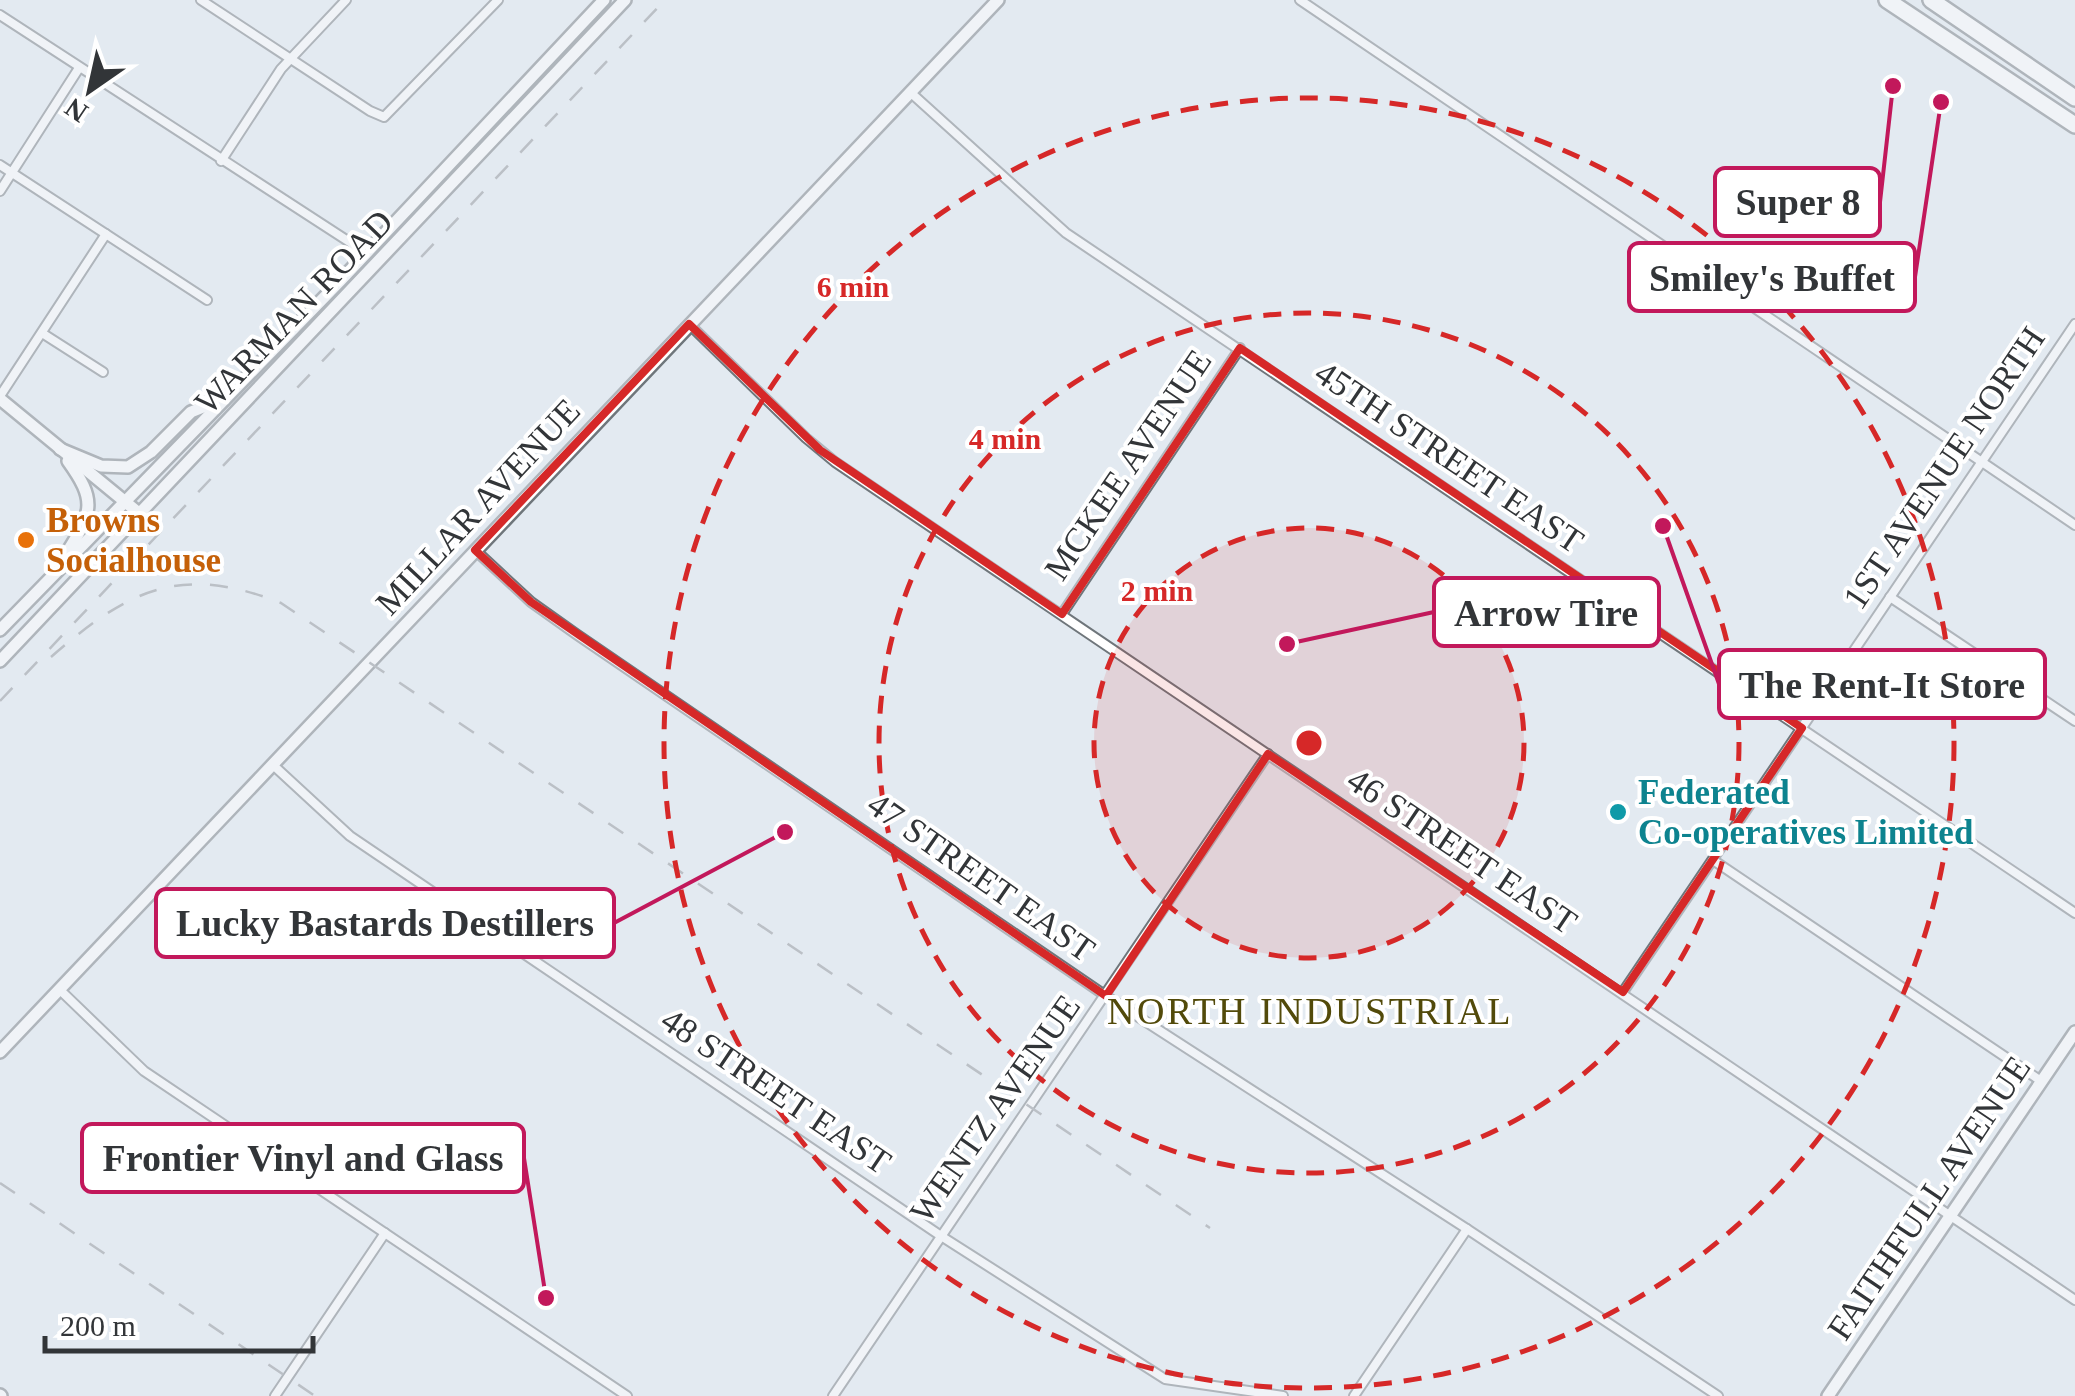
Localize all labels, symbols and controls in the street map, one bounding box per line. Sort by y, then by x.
north arrow [40,40,140,140]
text: N [59,92,93,129]
callout: Super 8 [1715,168,1880,236]
text: Super 8 [1736,181,1860,223]
street label: WARMAN ROAD [187,202,401,422]
callout: Smiley's Buffet [1629,243,1915,311]
text: Smiley's Buffet [1649,257,1895,299]
text: 6 min [817,270,890,303]
street label: 1ST AVENUE NORTH [1835,320,2053,616]
street label: MCKEE AVENUE [1037,343,1219,587]
street label: 45TH STREET EAST [1308,353,1590,561]
street label: MILLAR AVENUE [368,391,588,623]
text: 4 min [969,422,1042,455]
place label: Browns Socialhouse [46,501,221,580]
marker: Browns Socialhouse [15,529,37,551]
text: 2 min [1121,574,1194,607]
callout: Arrow Tire [1434,578,1659,646]
text: Arrow Tire [1454,592,1638,634]
callout: The Rent-It Store [1719,650,2045,718]
text: The Rent-It Store [1739,664,2025,706]
centre of rings [1291,725,1327,761]
street label: 46 STREET EAST [1340,760,1584,942]
place label: Federated Co-operatives Limited [1638,773,1974,852]
street label: 47 STREET EAST [860,784,1102,970]
marker: Federated Co-operatives Limited [1607,801,1629,823]
callout: Lucky Bastards Destillers [156,889,614,957]
text: Lucky Bastards Destillers [176,902,594,944]
street label: WENTZ AVENUE [902,988,1088,1230]
district label: NORTH INDUSTRIAL [1107,990,1513,1032]
street label: 48 STREET EAST [654,1000,898,1182]
street label: FAITHFULL AVENUE [1820,1049,2038,1347]
callout: Frontier Vinyl and Glass [82,1124,524,1192]
text: Frontier Vinyl and Glass [103,1137,503,1179]
scale bar [45,1291,312,1353]
text: 200 m [60,1309,136,1342]

